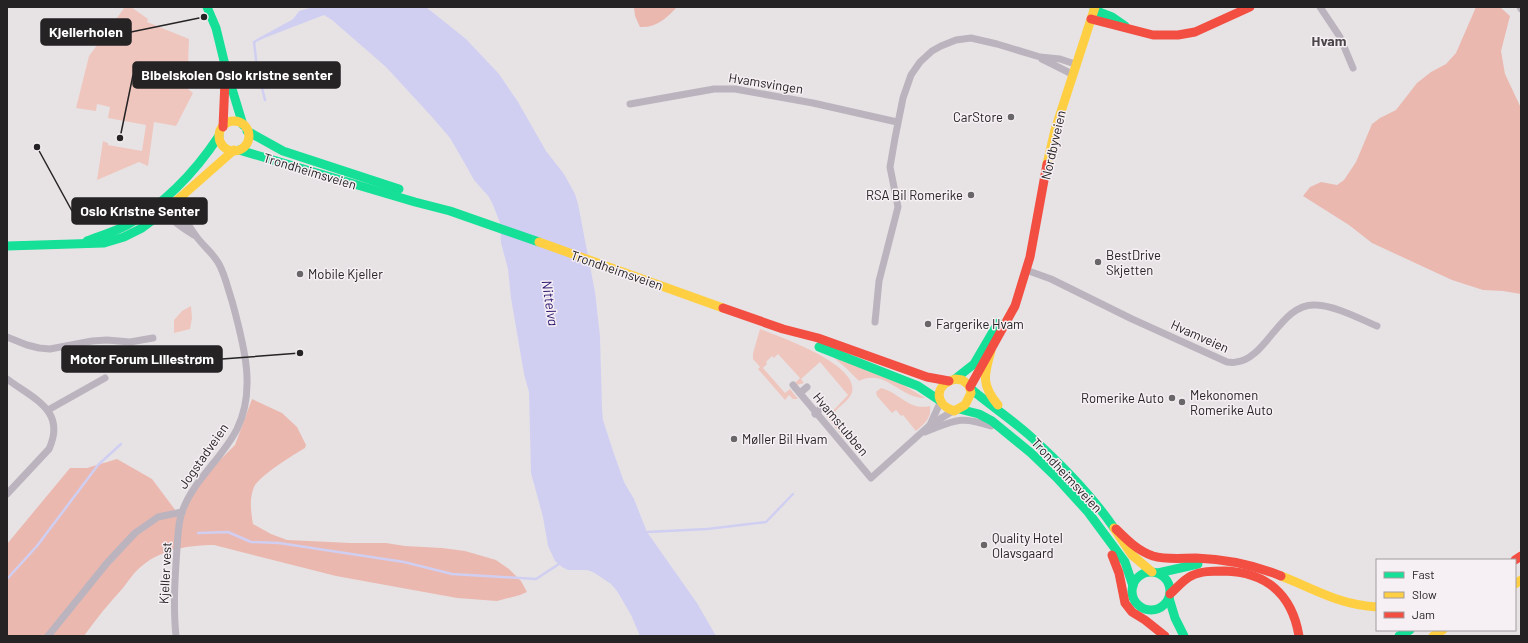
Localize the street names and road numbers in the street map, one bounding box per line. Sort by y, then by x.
street label: Hvamsvingen [728,69,804,97]
street label: Nordbyveien [1037,109,1069,181]
street label: Trondheimsveien [262,149,358,193]
street label: Trondheimsveien [569,247,665,293]
street label: Hvamveien [1168,316,1232,356]
street label: Hvamstubben [810,389,872,459]
street label: Jogstadveien [175,420,231,492]
street label: Trondheimsveien [1028,434,1106,516]
street label: Kjeller vest [155,542,175,604]

